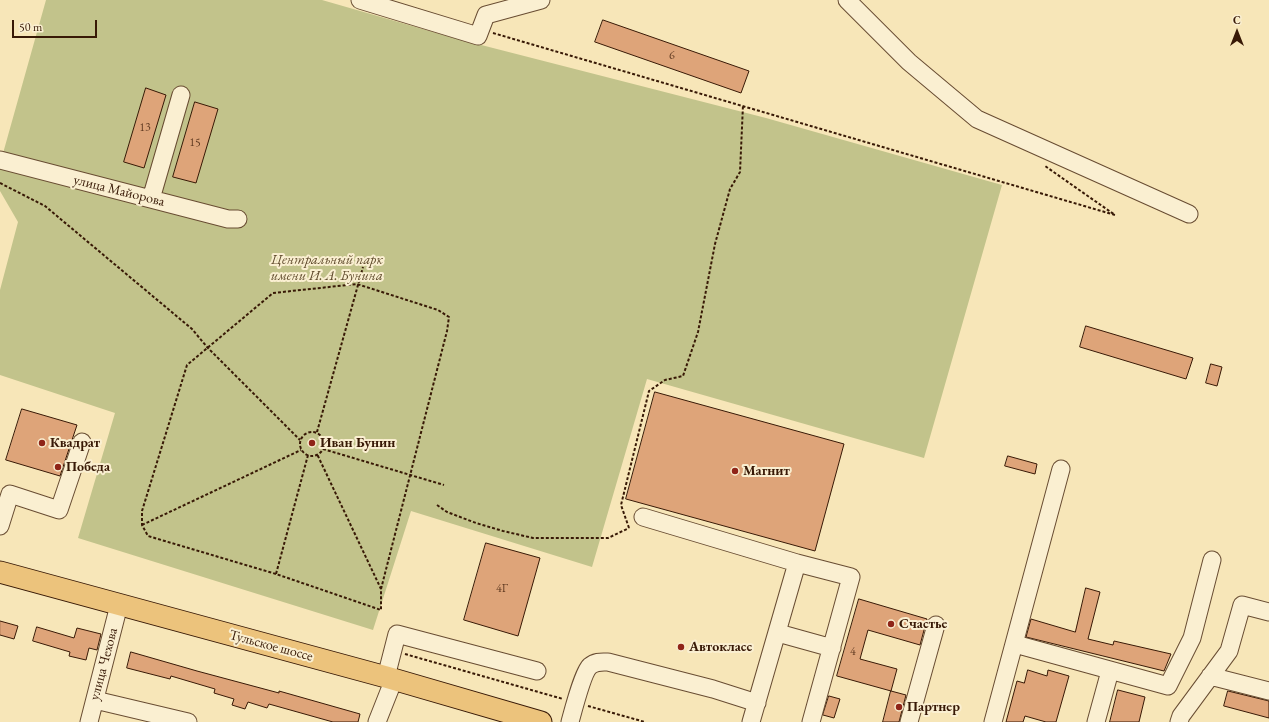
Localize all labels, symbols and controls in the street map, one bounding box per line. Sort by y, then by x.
scale bar [14,12,99,38]
north arrow [1217,12,1257,52]
text: С [1233,13,1241,27]
text: 50 m [19,19,42,35]
house number: 6 [669,49,675,63]
house number: 13 [139,121,151,135]
house number: 15 [189,136,201,150]
street label: улица Майорова [72,172,166,210]
park label: Центральный парк имени И. А. Бунина [271,252,383,284]
place label: Квадрат [50,435,100,451]
place label: Иван Бунин [320,435,395,451]
marker: Квадрат [37,438,47,448]
marker: Иван Бунин [307,438,317,448]
place label: Победа [66,459,110,475]
marker: Победа [53,462,63,472]
place label: Магнит [743,463,790,479]
marker: Магнит [730,466,740,476]
house number: 4Г [496,582,508,596]
place label: Счастье [899,616,947,632]
marker: Счастье [886,619,896,629]
street label: улица Чехова [86,626,122,702]
street label: Тульское шоссе [227,627,315,665]
place label: Автокласс [689,639,752,655]
marker: Автокласс [676,642,686,652]
house number: 4 [850,645,856,659]
place label: Партнер [907,699,960,715]
marker: Партнер [894,702,904,712]

